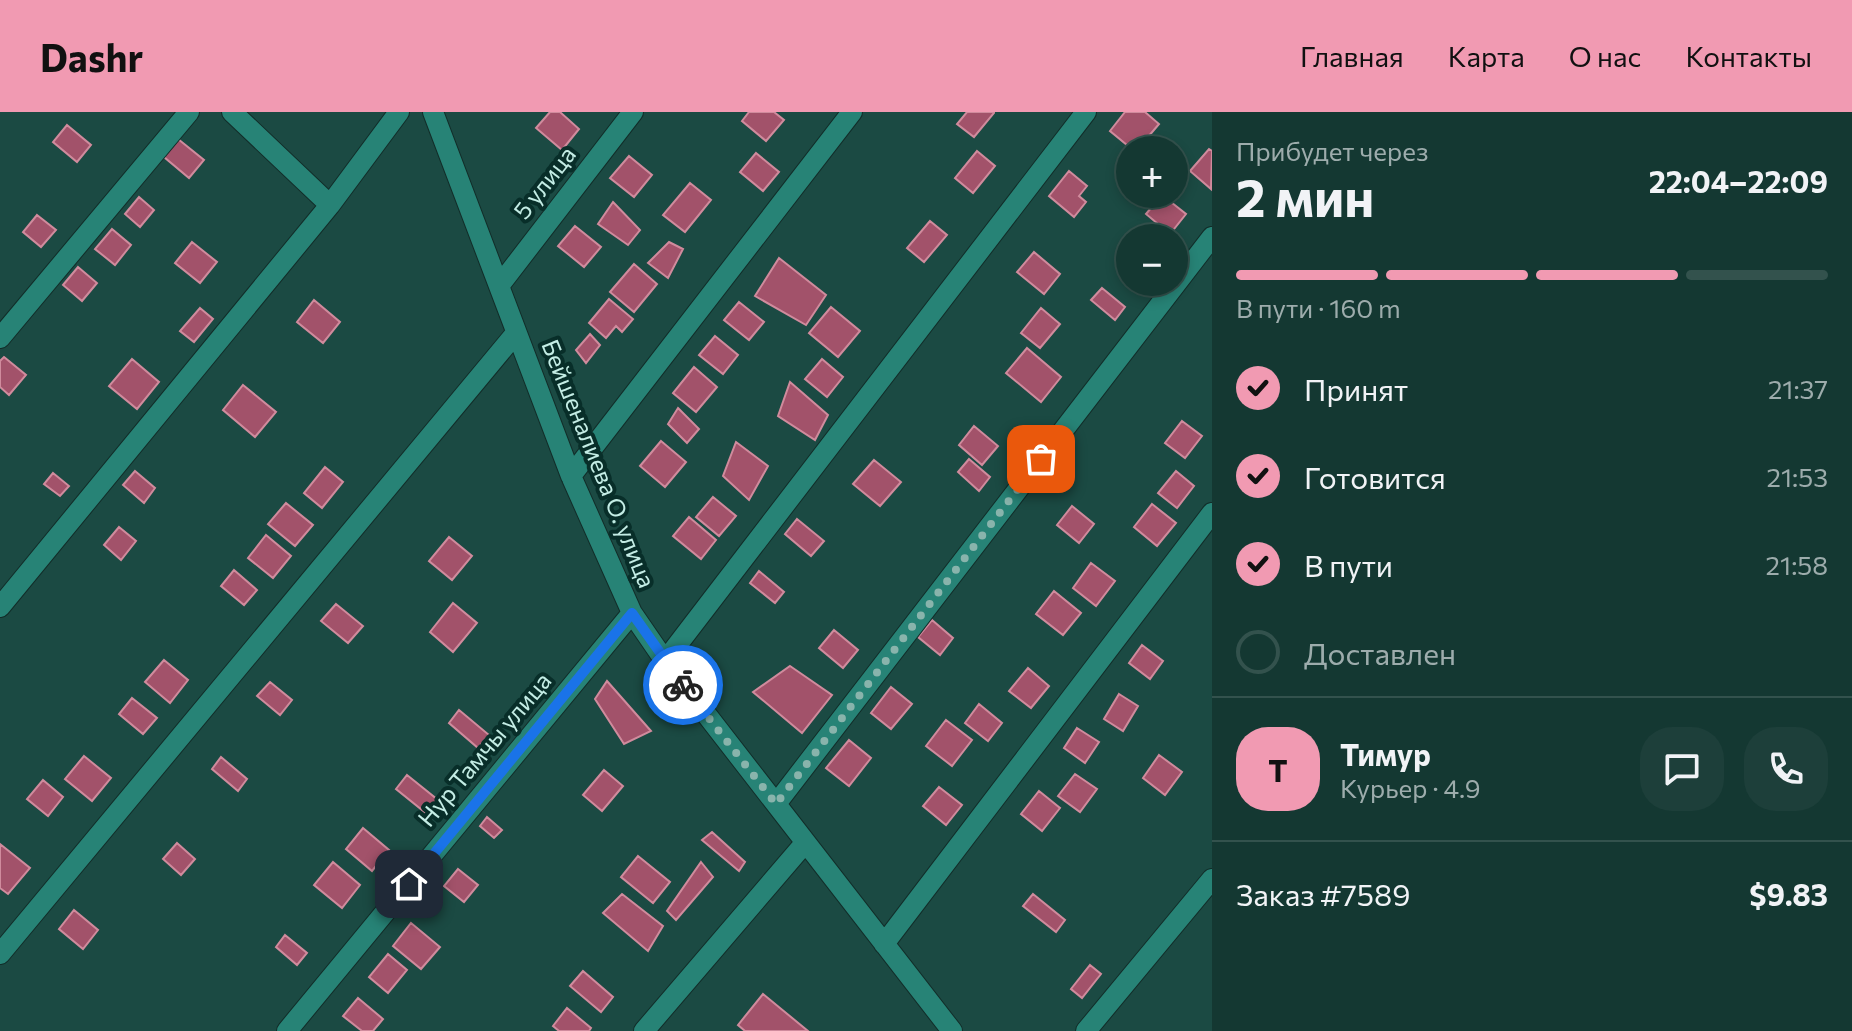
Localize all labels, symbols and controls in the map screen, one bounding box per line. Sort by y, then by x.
text: Dashr [40,33,143,80]
text: Главная [1300,39,1404,73]
text: Карта [1448,39,1525,73]
text: О нас [1569,39,1641,73]
text: Контакты [1685,39,1812,73]
text: Прибудет через [1236,135,1429,166]
map controls [1116,136,1188,296]
button: + [1116,136,1188,208]
street label: 5 улица [507,140,581,224]
text: 22:04–22:09 [1649,162,1828,199]
text: 2 мин [1236,164,1374,228]
button: − [1116,224,1188,296]
text: В пути · 160 m [1236,292,1401,323]
street label: Бейшеналиева О. улица [536,335,662,592]
icon: check [1236,366,1280,410]
text: Принят [1304,370,1408,407]
text: 21:37 [1768,373,1828,404]
pin [1007,425,1075,493]
icon: bag [1019,437,1063,481]
icon: check [1236,454,1280,498]
text: Готовится [1304,458,1446,495]
text: 21:53 [1767,461,1828,492]
icon: check [1236,542,1280,586]
text: В пути [1304,546,1393,583]
text: 21:58 [1766,549,1828,580]
text: Доставлен [1304,634,1456,671]
courier [643,645,723,725]
icon: bike [661,663,705,707]
street label: Нур Тамчы улица [411,666,557,832]
button: chat [1640,727,1724,811]
button: phone [1744,727,1828,811]
text: Тимур [1340,735,1431,772]
text: Т [1268,751,1288,788]
text: Курьер · 4.9 [1340,772,1480,803]
pin [375,850,443,918]
icon: home [387,862,431,906]
text: Заказ #7589 [1236,875,1411,912]
text: $9.83 [1749,875,1828,912]

